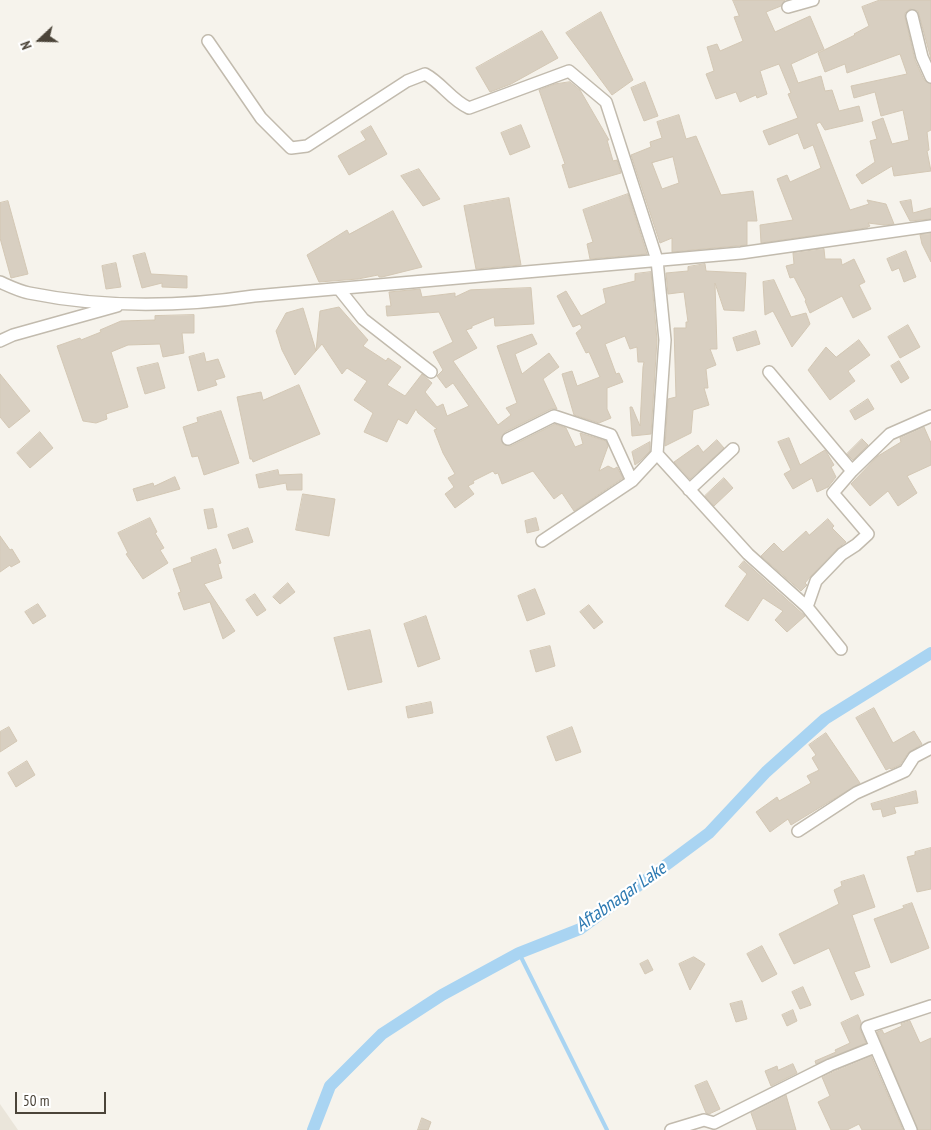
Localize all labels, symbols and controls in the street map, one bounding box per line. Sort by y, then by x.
north arrow [15,15,65,65]
text: N [16,39,36,52]
water label: Aftabnagar Lake [571,857,671,937]
scale bar [18,1082,109,1114]
text: 50 m [23,1091,49,1110]

